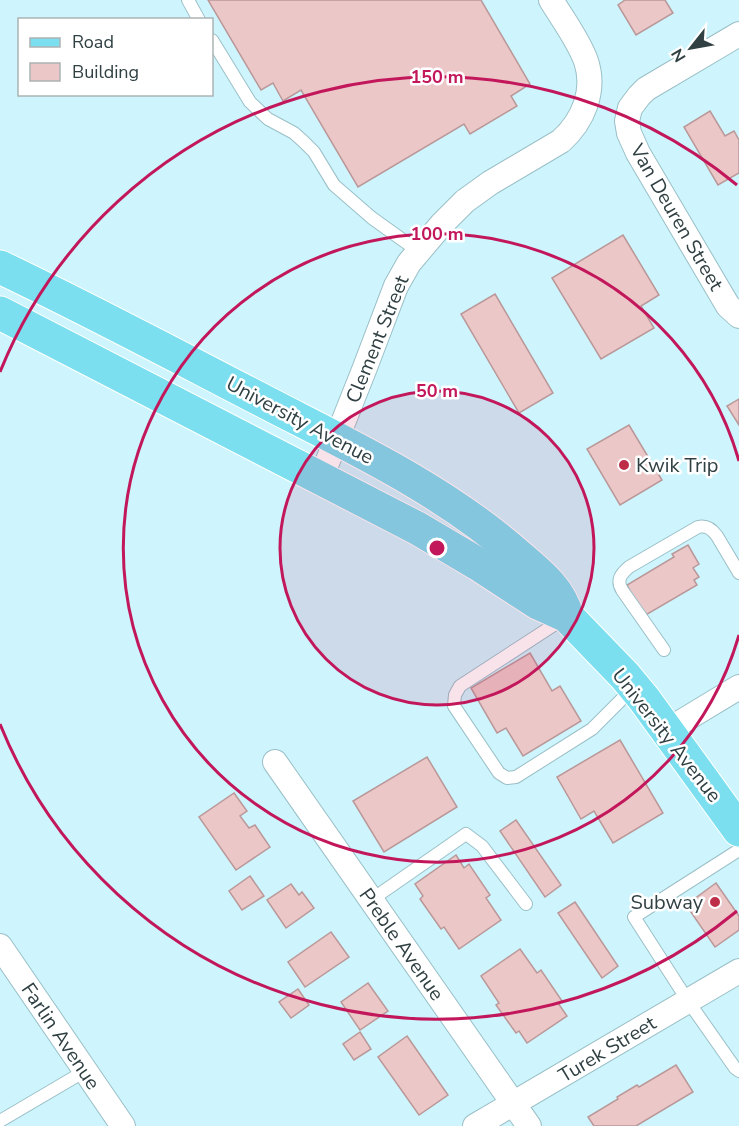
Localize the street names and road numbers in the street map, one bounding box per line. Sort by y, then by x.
street label: Van Deuren Street [623,138,730,296]
street label: Clement Street [340,270,416,407]
street label: University Avenue [221,370,378,471]
street label: University Avenue [606,663,728,808]
street label: Preble Avenue [353,883,450,1006]
street label: Farlin Avenue [15,978,106,1095]
street label: Turek Street [554,1009,662,1089]

